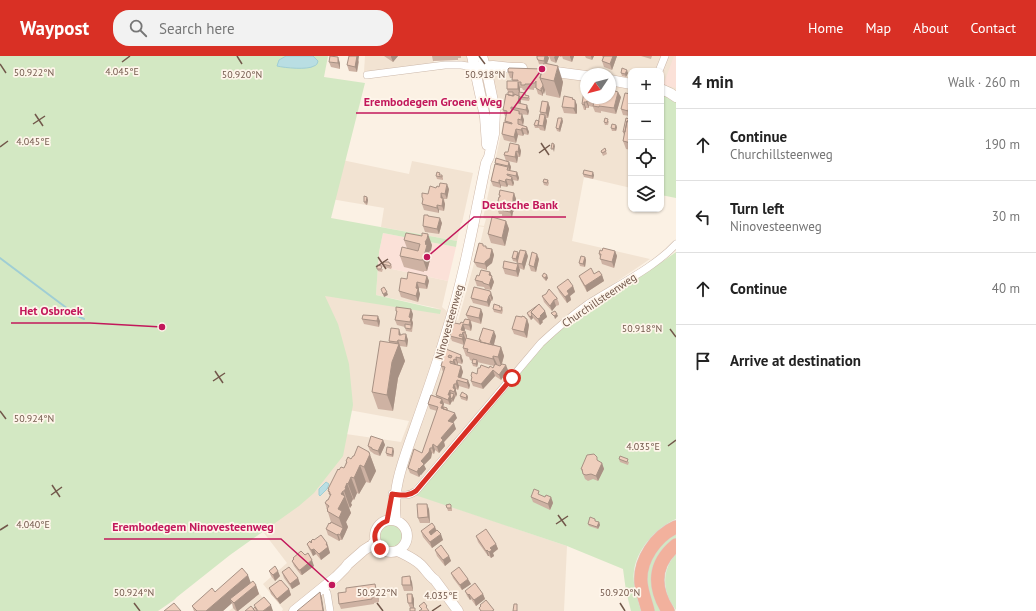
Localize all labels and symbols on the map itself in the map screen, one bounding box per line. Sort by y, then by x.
text: 4.045°E [105,65,139,78]
text: 50.922°N [14,66,54,79]
text: 50.920°N [222,68,262,81]
text: 50.918°N [465,68,505,81]
north arrow [580,68,616,104]
callout: Erembodegem Groene Weg [356,89,510,113]
text: Erembodegem Groene Weg [364,94,502,109]
text: 4.045°E [16,135,50,148]
callout: Deutsche Bank [474,193,566,217]
text: Deutsche Bank [482,197,558,212]
street label: Churchillsteenweg [559,270,639,330]
street label: Ninovesteenweg [432,283,466,361]
callout: Het Osbroek [11,299,90,323]
text: Het Osbroek [19,303,83,318]
text: 50.918°N [622,322,662,335]
route start [503,369,521,387]
text: 50.924°N [14,412,54,425]
text: 4.035°E [626,440,660,453]
callout: Erembodegem Ninovesteenweg [104,515,281,539]
text: 4.040°E [16,518,50,531]
text: Erembodegem Ninovesteenweg [112,519,274,534]
route end [371,540,389,558]
text: 50.924°N [114,586,154,599]
text: 50.922°N [357,586,397,599]
text: 50.920°N [600,586,640,599]
text: 4.035°E [424,589,458,602]

